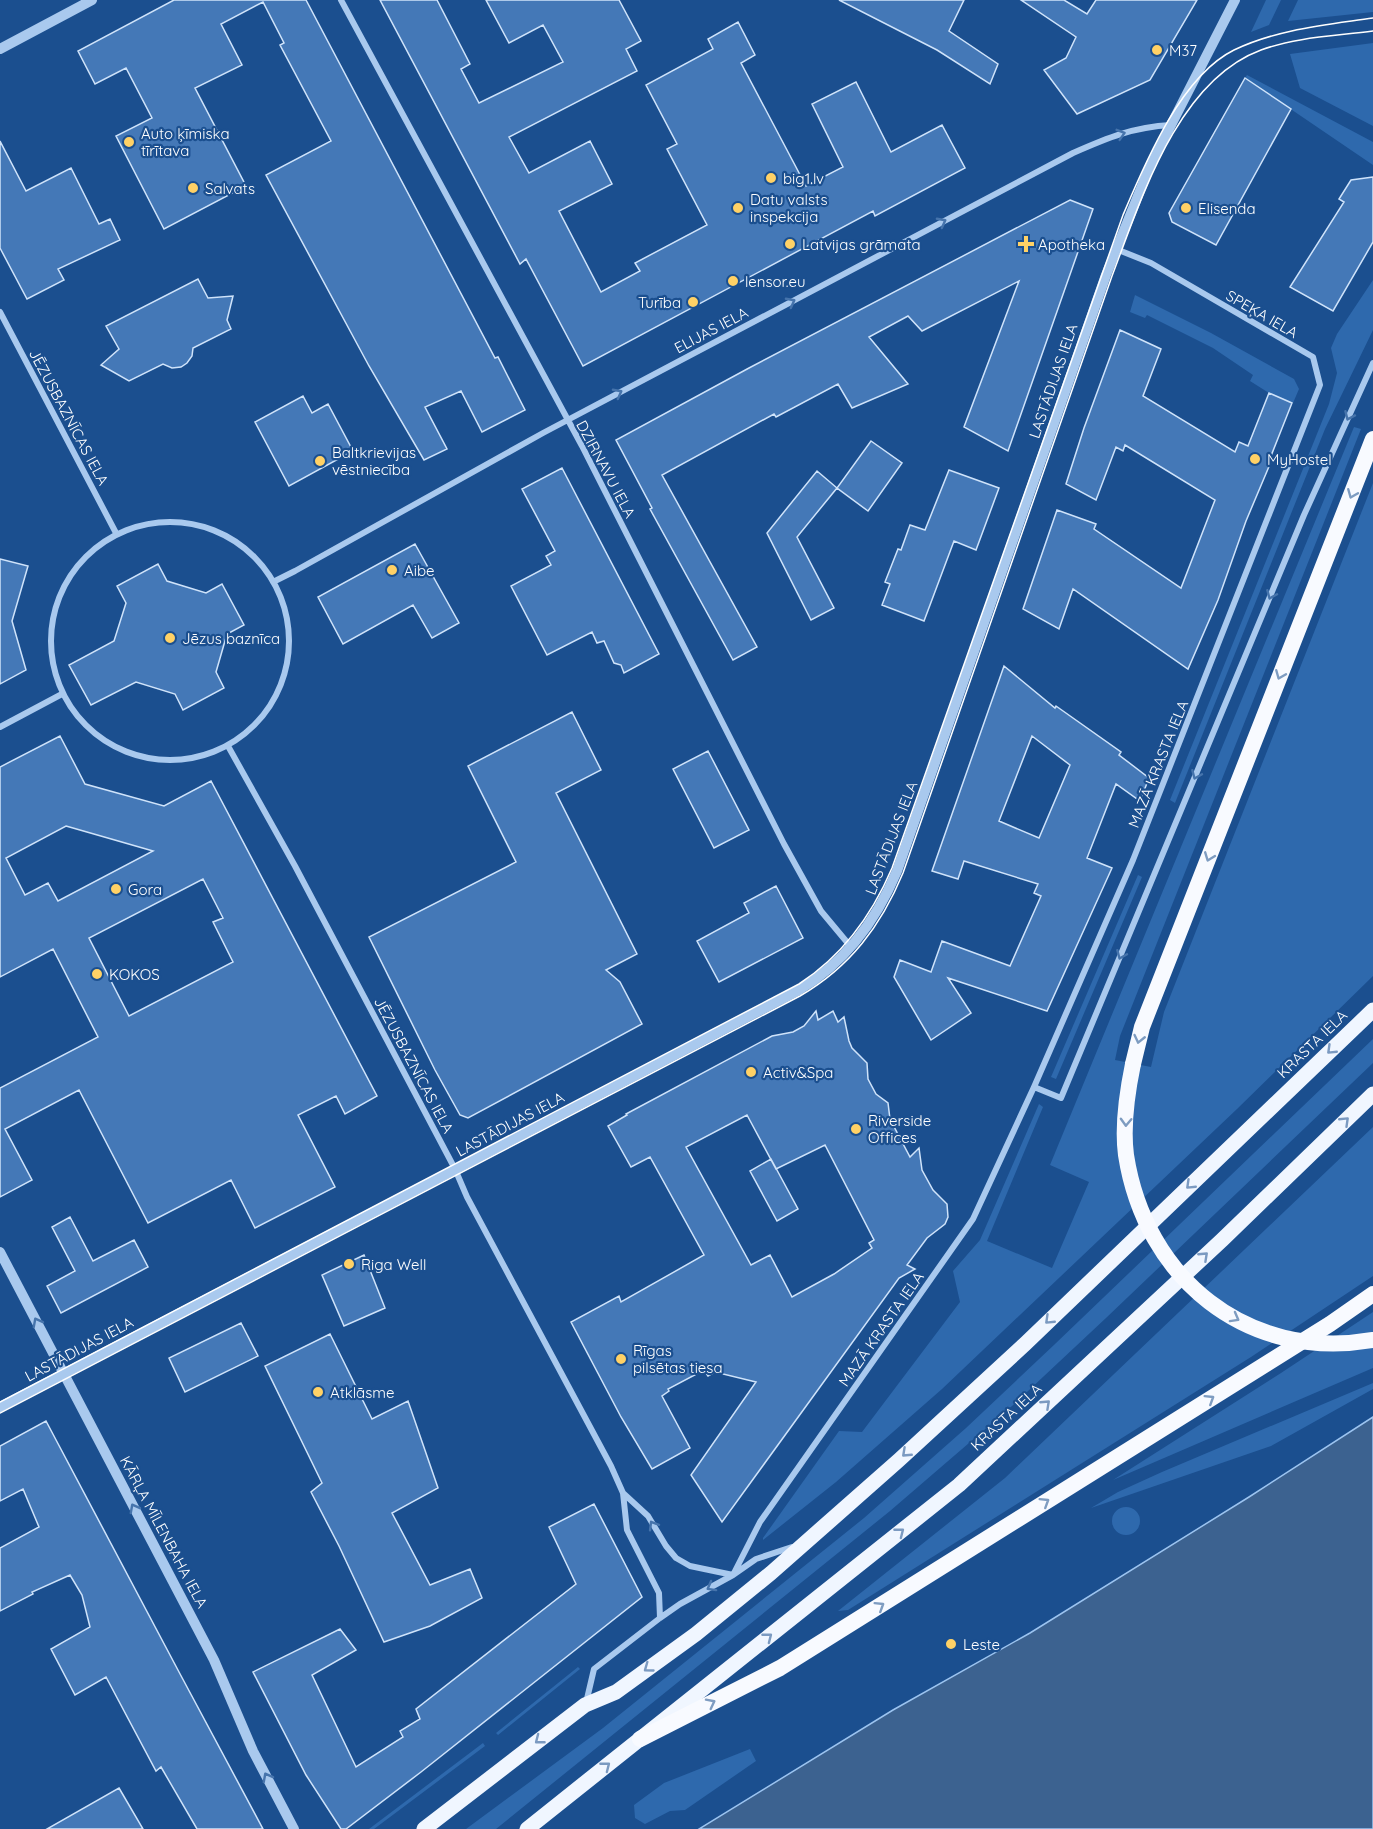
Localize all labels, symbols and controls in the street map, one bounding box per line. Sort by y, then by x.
place label: M37 [1169,41,1197,60]
marker: M37 [1150,43,1164,57]
place label: Auto ķīmiska tīrītava [141,124,229,160]
one-way arrow [1115,128,1126,141]
marker: Auto ķīmiska tīrītava [122,135,136,149]
place label: big1.lv [783,169,824,188]
marker: big1.lv [764,171,778,185]
place label: Salvats [205,179,255,198]
marker: Salvats [186,181,200,195]
place label: Datu valsts inspekcija [750,190,828,226]
place label: Elisenda [1198,199,1256,218]
marker: Datu valsts inspekcija [731,201,745,215]
marker: Elisenda [1179,201,1193,215]
one-way arrow [936,218,946,229]
place label: Latvijas grāmata [802,235,921,254]
place label: Apotheka [1038,235,1105,254]
marker: Latvijas grāmata [783,237,797,251]
marker: Apotheka [1019,237,1033,251]
place label: lensor.eu [745,272,805,291]
marker: lensor.eu [726,274,740,288]
street label: SPEĶA IELA [1223,286,1302,342]
place label: Turība [638,293,681,312]
marker: Turība [686,295,700,309]
one-way arrow [784,298,795,309]
street label: ELIJAS IELA [671,303,751,357]
street label: LASTĀDIJAS IELA [1024,321,1082,441]
street label: JĒZUSBAZNĪCAS IELA [25,346,113,489]
one-way arrow [612,389,622,400]
one-way arrow [1344,409,1356,420]
street label: DZIRNAVU IELA [572,417,640,521]
place label: Baltkrievijas vēstniecība [332,443,416,479]
place label: MyHostel [1267,450,1332,469]
marker: MyHostel [1248,452,1262,466]
marker: Baltkrievijas vēstniecība [313,454,327,468]
one-way arrow [1347,487,1359,498]
place label: Aibe [404,561,434,580]
marker: Aibe [385,563,399,577]
one-way arrow [1266,588,1278,599]
place label: Jēzus baznīca [182,629,280,648]
marker: Jēzus baznīca [163,631,177,645]
one-way arrow [1275,669,1287,680]
street label: MAZĀ KRASTA IELA [1124,697,1192,831]
one-way arrow [1191,768,1203,779]
street label: LASTĀDIJAS IELA [861,778,921,897]
one-way arrow [1204,850,1216,861]
place label: Gora [128,880,162,899]
marker: Gora [109,882,123,896]
one-way arrow [1116,948,1128,959]
place label: KOKOS [109,965,160,984]
marker: KOKOS [90,967,104,981]
street label: JĒZUSBAZNĪCAS IELA [370,994,458,1137]
street label: KRASTA IELA [1273,1006,1351,1082]
one-way arrow [1134,1033,1147,1043]
one-way arrow [1327,1043,1338,1054]
place label: Activ&Spa [763,1063,833,1082]
marker: Activ&Spa [744,1065,758,1079]
street label: LASTĀDIJAS IELA [453,1087,568,1161]
place label: Riverside Offices [868,1111,931,1147]
one-way arrow [1119,1118,1132,1127]
one-way arrow [1337,1118,1348,1129]
marker: Riverside Offices [849,1122,863,1136]
one-way arrow [1187,1178,1198,1189]
one-way arrow [1197,1253,1208,1264]
place label: Riga Well [361,1255,426,1274]
marker: Riga Well [342,1257,356,1271]
street label: MAZĀ KRASTA IELA [834,1268,928,1390]
one-way arrow [1229,1311,1239,1323]
street label: LASTĀDIJAS IELA [22,1312,137,1386]
one-way arrow [1046,1313,1057,1324]
one-way arrow [33,1318,44,1328]
place label: Rīgas pilsētas tiesa [633,1341,723,1377]
marker: Rīgas pilsētas tiesa [614,1352,628,1366]
street label: KRASTA IELA [966,1379,1046,1455]
place label: Atklāsme [330,1383,394,1402]
marker: Atklāsme [311,1385,325,1399]
one-way arrow [1204,1394,1214,1406]
one-way arrow [1039,1400,1050,1411]
one-way arrow [903,1446,913,1457]
street label: KĀRĻA MĪLENBAHA IELA [116,1453,212,1611]
one-way arrow [1039,1498,1049,1510]
one-way arrow [130,1504,141,1515]
one-way arrow [648,1521,660,1531]
one-way arrow [893,1529,904,1540]
one-way arrow [707,1580,717,1591]
one-way arrow [873,1602,884,1613]
one-way arrow [761,1633,772,1644]
place label: Leste [963,1635,1000,1654]
marker: Leste [944,1637,958,1651]
one-way arrow [644,1661,655,1672]
one-way arrow [705,1699,715,1710]
one-way arrow [535,1733,546,1744]
one-way arrow [599,1763,610,1774]
one-way arrow [263,1773,274,1784]

